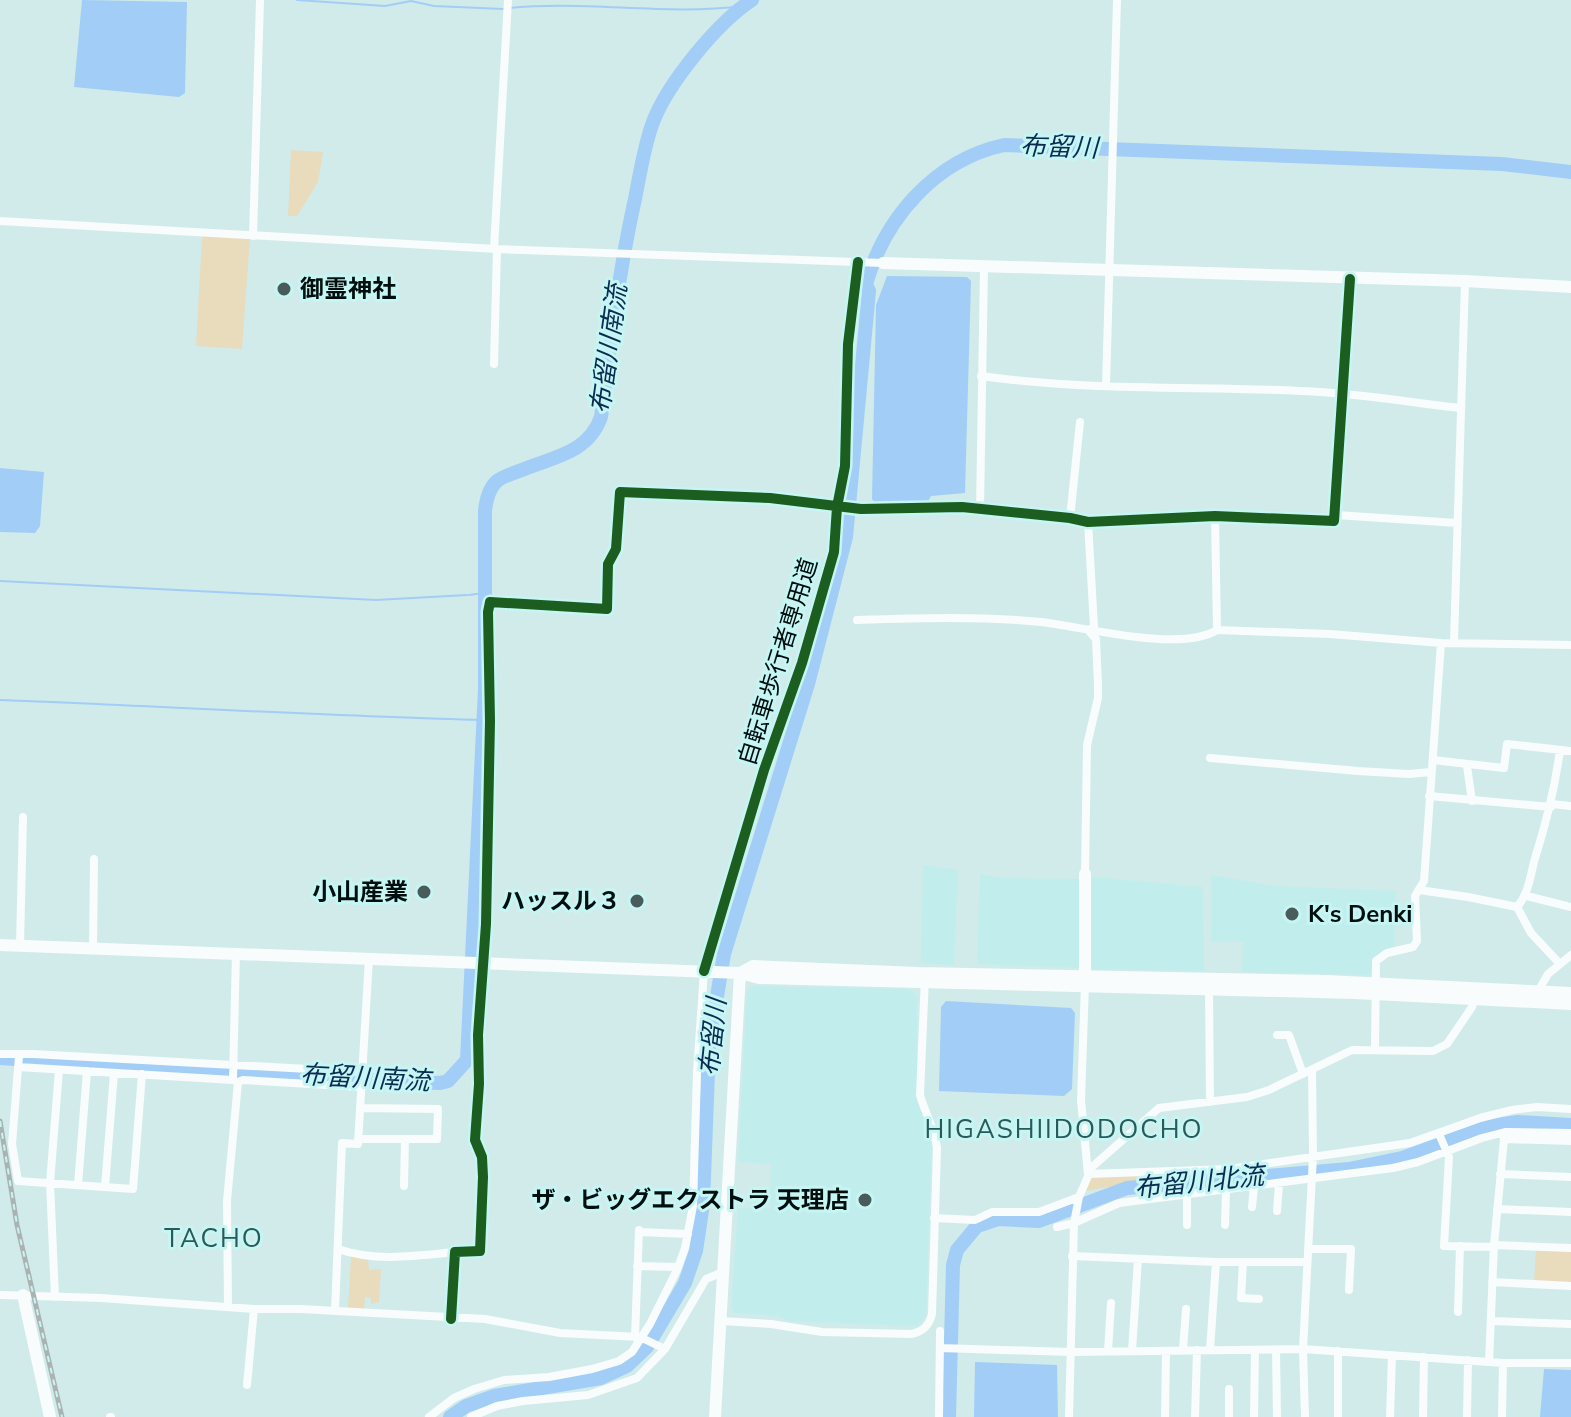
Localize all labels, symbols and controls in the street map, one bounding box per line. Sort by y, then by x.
water label: 布留川 [1019,128,1102,166]
place label: 御霊神社 [300,273,396,305]
water label: 布留川南流 [583,278,636,416]
marker: 御霊神社 [275,280,293,298]
street label: 自転車歩行者専用道 [731,554,825,770]
place label: 小山産業 [312,876,408,908]
marker: 小山産業 [415,883,433,901]
place label: ハッスル３ [501,885,621,917]
marker: ハッスル３ [628,892,646,910]
place label: K's Denki [1308,898,1412,930]
marker: K's Denki [1283,905,1301,923]
water label: 布留川 [692,993,735,1078]
water label: 布留川南流 [299,1057,435,1099]
district label: HIGASHIIDODOCHO [925,1112,1203,1147]
water label: 布留川北流 [1133,1157,1269,1206]
place label: ザ・ビッグエクストラ 天理店 [531,1184,849,1216]
marker: ザ・ビッグエクストラ 天理店 [856,1191,874,1209]
district label: TACHO [164,1221,264,1256]

